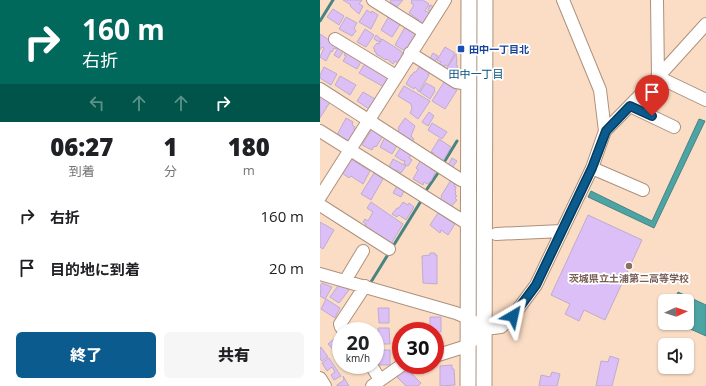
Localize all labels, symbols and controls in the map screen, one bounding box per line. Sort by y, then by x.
text: 160 m [82,10,165,48]
icon: right [16,16,68,68]
place label: 田中一丁目北 [469,42,529,56]
marker: 田中一丁目北 [456,44,466,54]
text: 右折 [82,48,118,72]
district label: 田中一丁目 [449,66,504,81]
pin [635,75,669,116]
icon: arrive [641,81,663,103]
icon: left [86,92,108,114]
icon: ahead [128,92,150,114]
icon: ahead [170,92,192,114]
icon: right [212,92,234,114]
text: 06:27 [50,130,113,163]
text: 1 [163,130,178,163]
text: 180 [228,130,270,163]
text: m [243,161,255,179]
text: 到着 [69,162,95,180]
text: 分 [164,162,177,180]
icon: right [16,205,38,227]
text: 160 m [260,206,304,226]
text: 右折 [50,207,80,227]
icon: arrive [16,257,38,279]
text: 20 m [269,258,304,278]
text: 目的地に到着 [50,259,140,279]
marker: 茨城県立土浦第二高等学校 [624,261,634,271]
place label: 茨城県立土浦第二高等学校 [569,271,689,285]
north arrow [658,294,694,330]
map controls [658,294,694,374]
position arrow [492,295,534,337]
speed limit sign: 30 [392,322,444,374]
text: 20 [347,329,369,356]
button: 終了 [16,332,156,378]
button: 共有 [164,332,304,378]
button: sound [658,338,694,374]
text: km/h [346,351,370,365]

